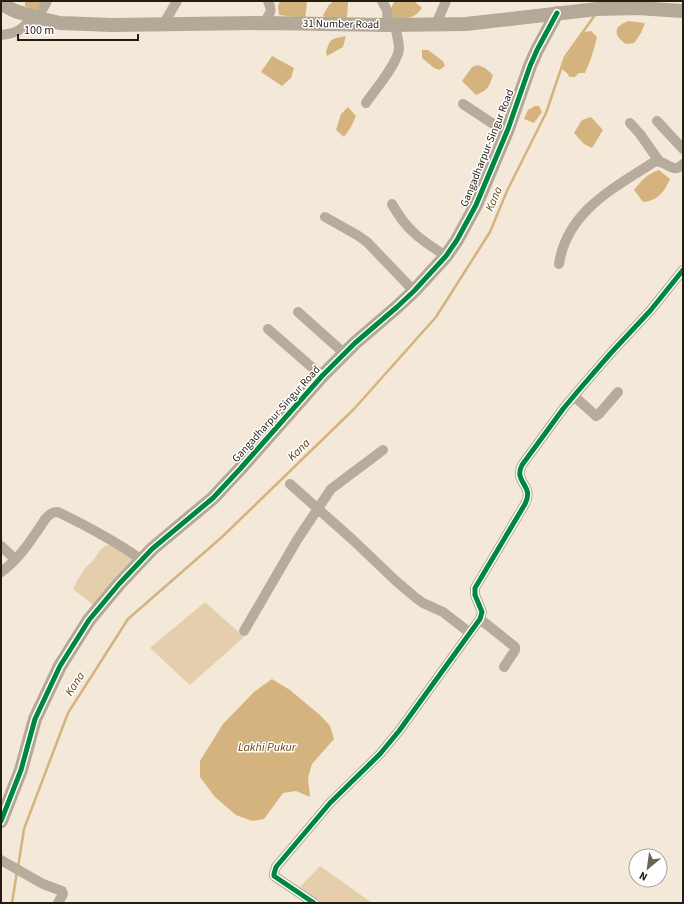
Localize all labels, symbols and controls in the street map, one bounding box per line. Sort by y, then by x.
scale bar [18,16,138,42]
street label: 31 Number Road [303,16,379,32]
text: 100 m [24,22,54,39]
street label: Gangadharpur-Singur Road [457,87,517,209]
water label: Kana [481,183,507,214]
street label: Gangadharpur-Singur Road [228,362,324,466]
water label: Kana [284,435,315,465]
water label: Kana [61,668,89,699]
water label: Lakhi Pukur [238,739,297,756]
north arrow [628,848,668,888]
text: N [637,868,650,885]

